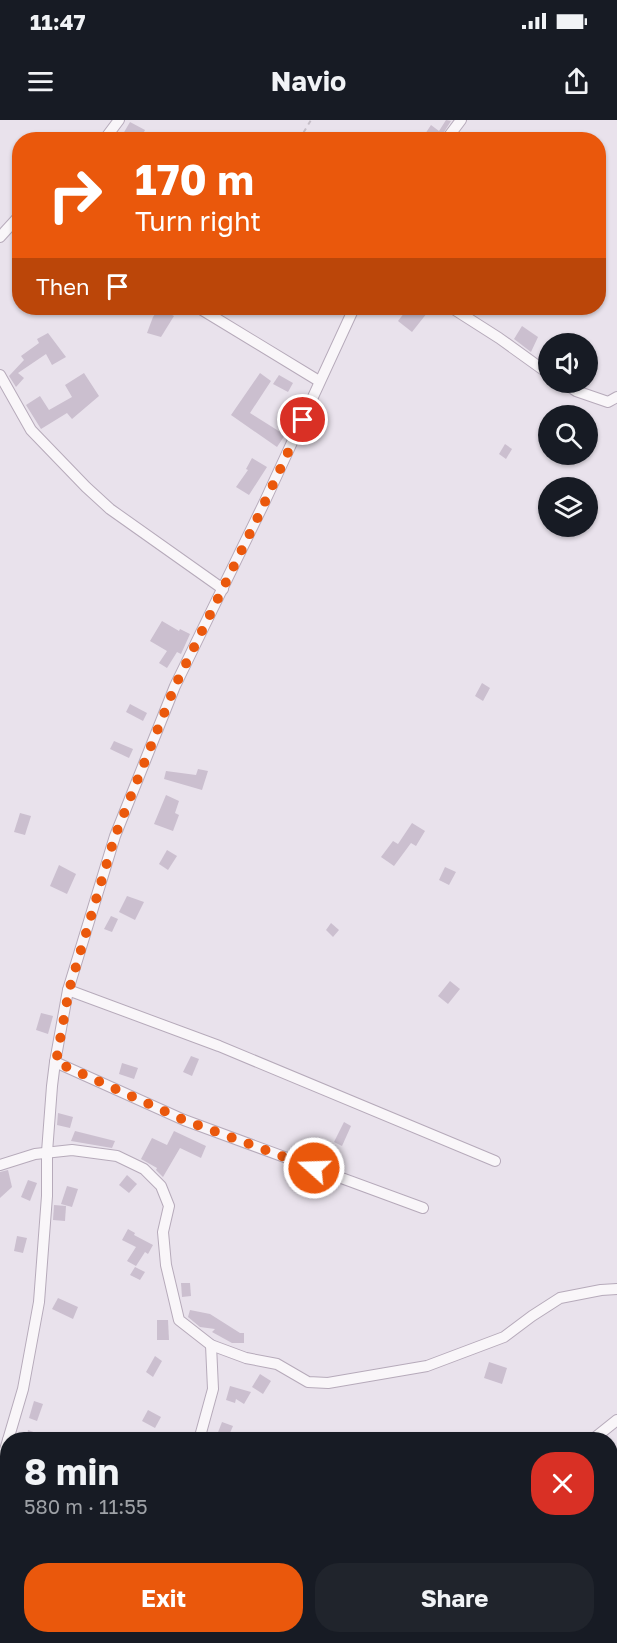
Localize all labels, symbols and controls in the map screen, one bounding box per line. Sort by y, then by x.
text: 11:47 [30,8,85,35]
icon: menu [24,65,57,98]
text: Navio [271,65,346,97]
icon: share [560,65,593,98]
text: 170 m [135,154,254,204]
icon: right [36,156,114,234]
text: Turn right [135,205,261,237]
icon: arrive [101,270,134,303]
text: Then [36,273,89,300]
map controls [538,333,598,537]
button: sound [538,333,598,393]
pin [277,394,328,445]
icon: arrive [286,403,319,436]
button: search [538,405,598,465]
button: layers [538,477,598,537]
position arrow [282,1136,346,1200]
text: 8 min [24,1450,119,1493]
button: close [531,1452,594,1515]
text: 580 m · 11:55 [24,1494,148,1518]
button: Exit [24,1563,303,1632]
button: Share [315,1563,594,1632]

